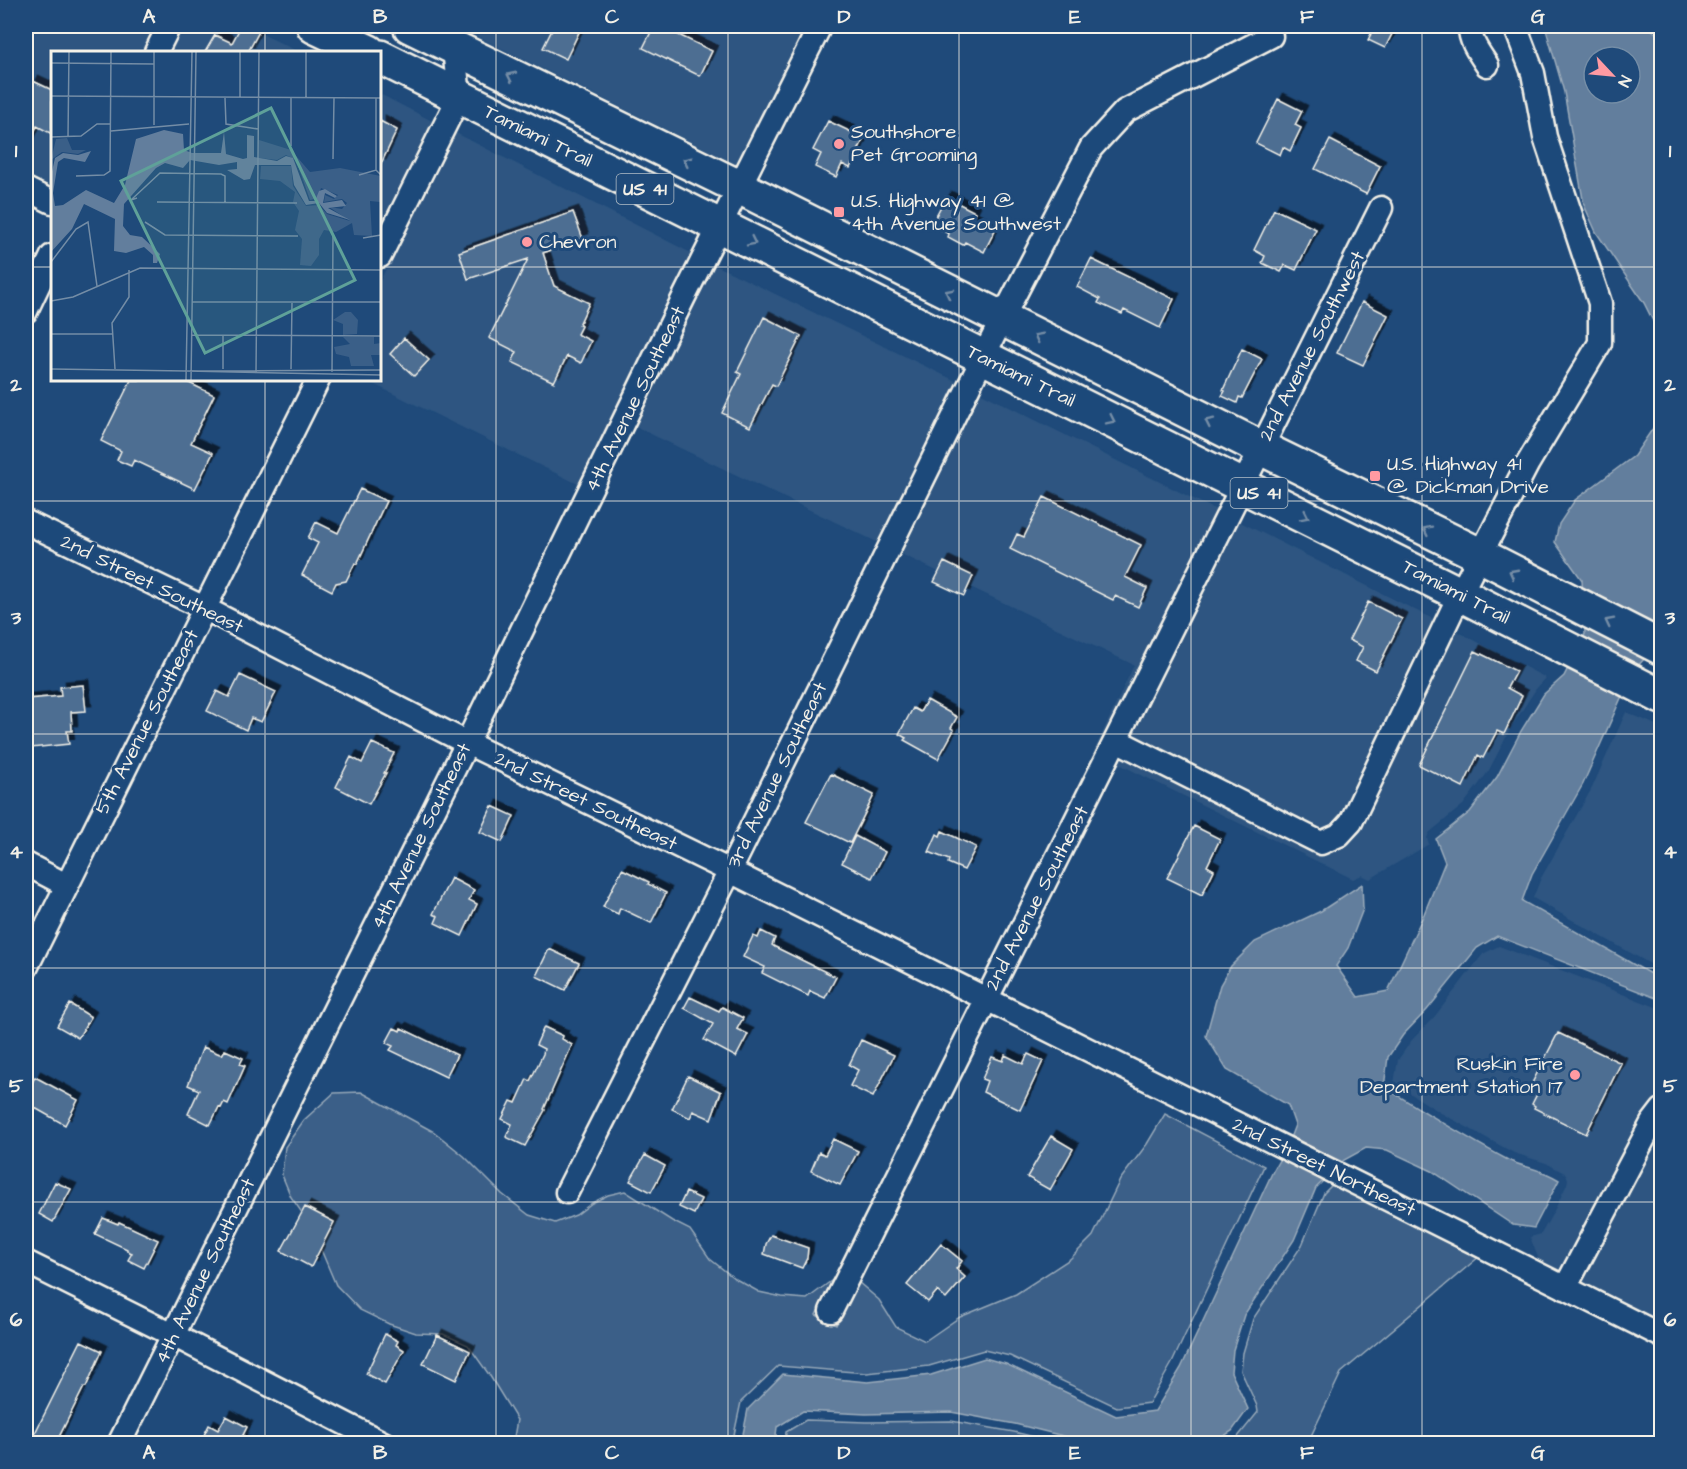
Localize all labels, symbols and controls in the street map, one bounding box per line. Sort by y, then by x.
text: A [143,3,156,31]
text: B [373,3,388,31]
text: C [605,3,620,31]
text: D [838,3,851,31]
text: E [1069,3,1081,31]
text: F [1300,3,1315,31]
text: G [1531,3,1545,31]
north arrow [1582,45,1642,105]
inset map [51,51,381,381]
one-way arrow [507,71,518,83]
text: N [1612,72,1637,90]
street label: Tamiami Trail [479,98,597,174]
place label: Southshore Pet Grooming [851,118,977,170]
text: 1 [15,137,18,165]
marker: Southshore Pet Grooming [832,137,846,151]
text: 1 [1669,137,1672,165]
one-way arrow [682,157,693,168]
road number: US 41 [616,174,674,204]
place label: U.S. Highway 41 @ 4th Avenue Southwest [851,187,1061,238]
marker: U.S. Highway 41 @ 4th Avenue Southwest [832,205,846,219]
place label: Chevron [539,228,617,256]
marker: Chevron [520,235,534,249]
one-way arrow [745,235,756,246]
street label: 2nd Avenue Southwest [1252,246,1372,446]
one-way arrow [945,288,956,300]
street label: 4th Avenue Southeast [578,301,692,497]
one-way arrow [1033,333,1044,345]
street label: Tamiami Trail [962,338,1080,414]
text: 2 [9,371,22,399]
text: 2 [1663,371,1676,399]
one-way arrow [1105,413,1116,424]
one-way arrow [1204,418,1215,430]
place label: U.S. Highway 41 @ Dickman Drive [1387,450,1549,501]
marker: U.S. Highway 41 @ Dickman Drive [1368,469,1382,483]
road number: US 41 [1230,478,1288,508]
one-way arrow [1298,509,1309,521]
one-way arrow [1423,525,1434,537]
street label: 2nd Street Southeast [56,527,248,641]
street label: Tamiami Trail [1397,553,1515,631]
one-way arrow [1509,569,1520,580]
text: 3 [10,604,22,632]
text: 3 [1664,604,1676,632]
one-way arrow [1605,618,1616,629]
street label: 5th Avenue Southeast [88,625,206,819]
street label: 3rd Avenue Southeast [720,677,834,873]
street label: 4th Avenue Southeast [364,738,478,934]
street label: 2nd Street Southeast [490,744,682,858]
street label: 2nd Avenue Southeast [978,801,1096,995]
text: 4 [9,838,23,866]
text: 4 [1663,838,1677,866]
place label: Ruskin Fire Department Station 17 [1360,1050,1563,1101]
marker: Ruskin Fire Department Station 17 [1568,1068,1582,1082]
text: 5 [9,1072,24,1100]
text: 5 [1663,1072,1678,1100]
street label: 2nd Street Northeast [1227,1110,1421,1224]
street label: 4th Avenue Southeast [148,1173,262,1369]
text: 6 [10,1306,23,1334]
text: 6 [1664,1306,1677,1334]
text: A [143,1439,156,1467]
text: B [373,1439,388,1467]
text: C [605,1439,620,1467]
text: D [838,1439,851,1467]
text: E [1069,1439,1081,1467]
text: F [1300,1439,1315,1467]
text: G [1531,1439,1545,1467]

